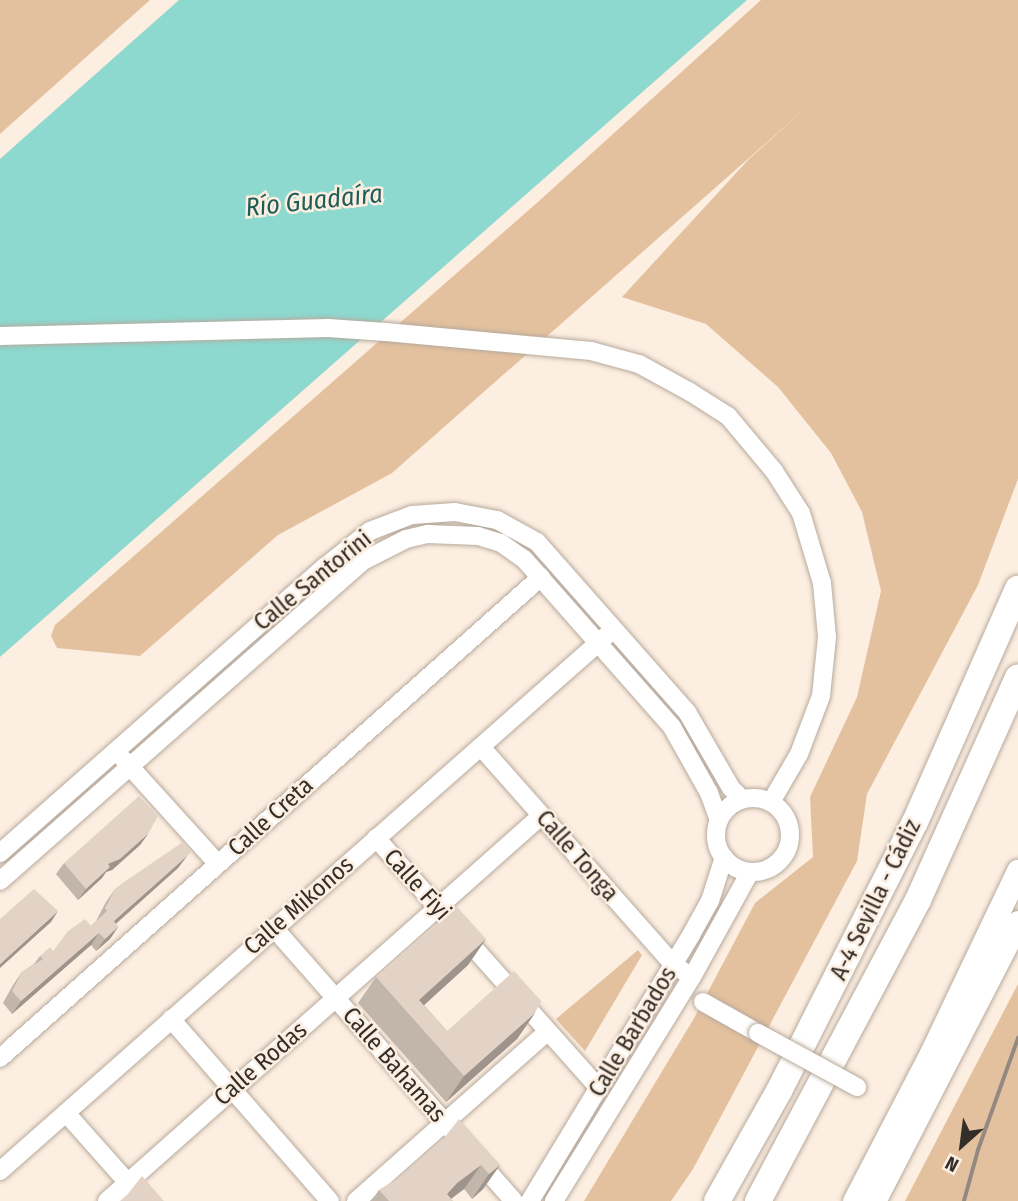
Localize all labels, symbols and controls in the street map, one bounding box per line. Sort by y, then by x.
water label: Río Guadaíra [244,178,384,224]
street label: Calle Santorini [248,525,378,637]
street label: Calle Creta [223,771,319,863]
street label: Calle Tonga [530,805,624,907]
street label: A-4 Sevilla - Cádiz [825,815,927,985]
street label: Calle Fiyi [378,843,456,927]
street label: Calle Mikonos [238,851,360,961]
street label: Calle Barbados [583,962,683,1102]
street label: Calle Bahamas [336,1002,452,1128]
street label: Calle Rodas [209,1016,313,1112]
north arrow [927,1110,997,1180]
text: N [941,1151,962,1177]

